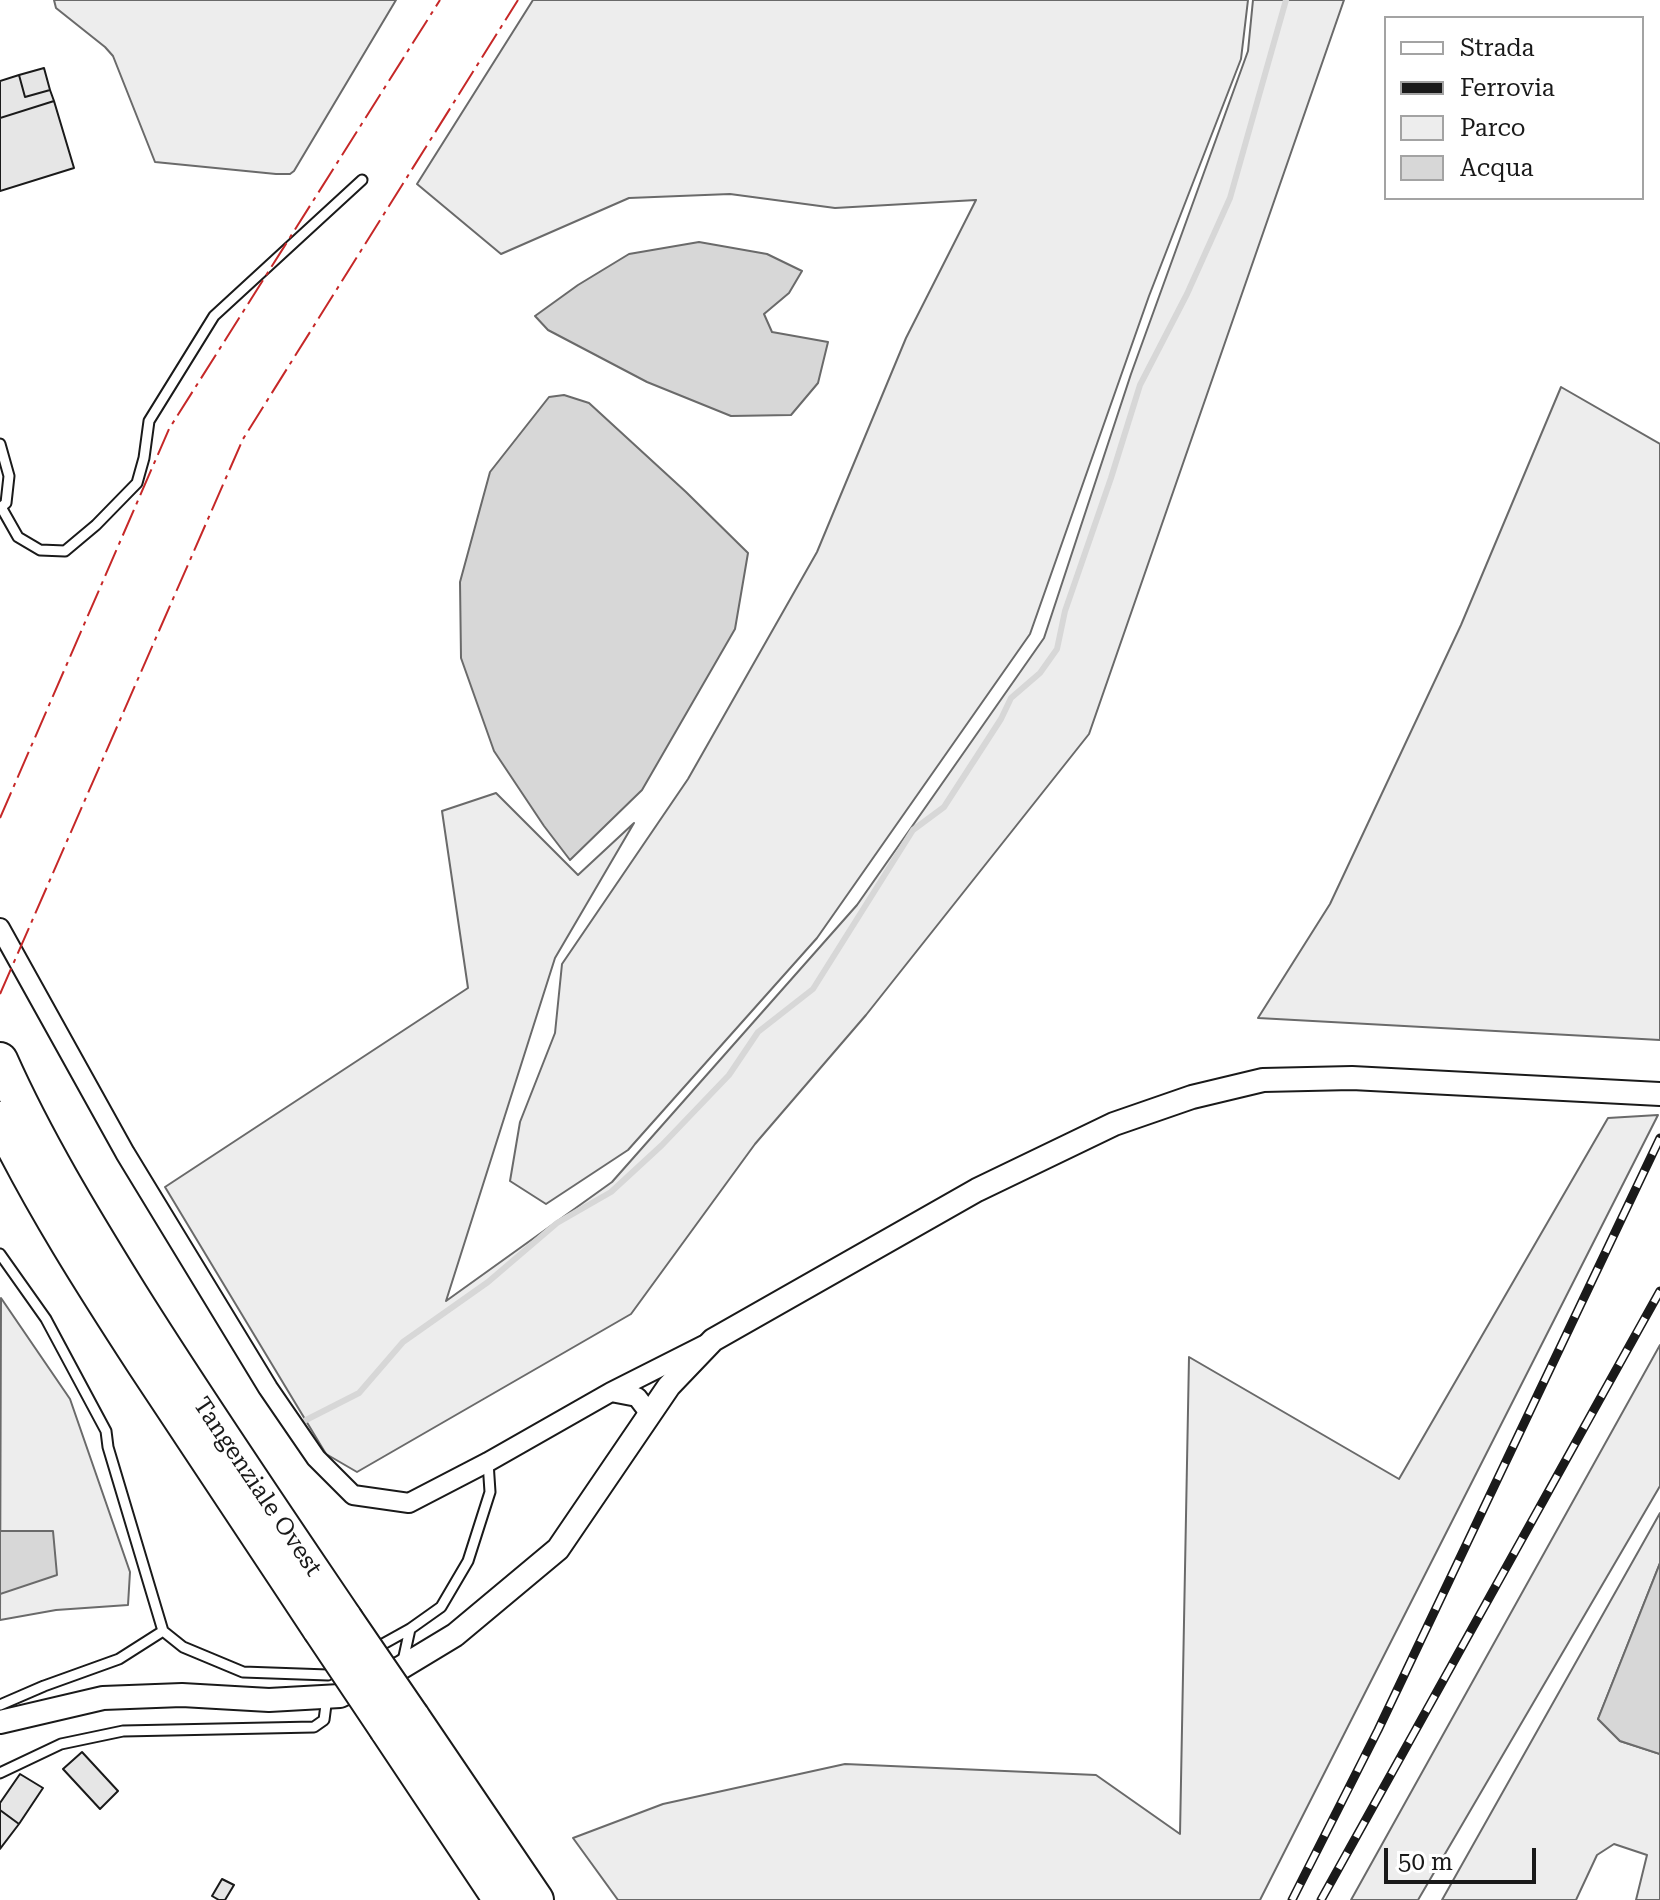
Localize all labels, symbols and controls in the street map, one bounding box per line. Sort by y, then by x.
legend [1384,16,1644,200]
text: Strada [1460,34,1535,62]
text: Ferrovia [1460,74,1555,102]
text: Parco [1460,114,1526,142]
text: Acqua [1460,154,1533,182]
street label: Tangenziale Ovest [187,1392,327,1582]
scale bar [1388,1832,1540,1882]
text: 50 m [1398,1848,1453,1876]

